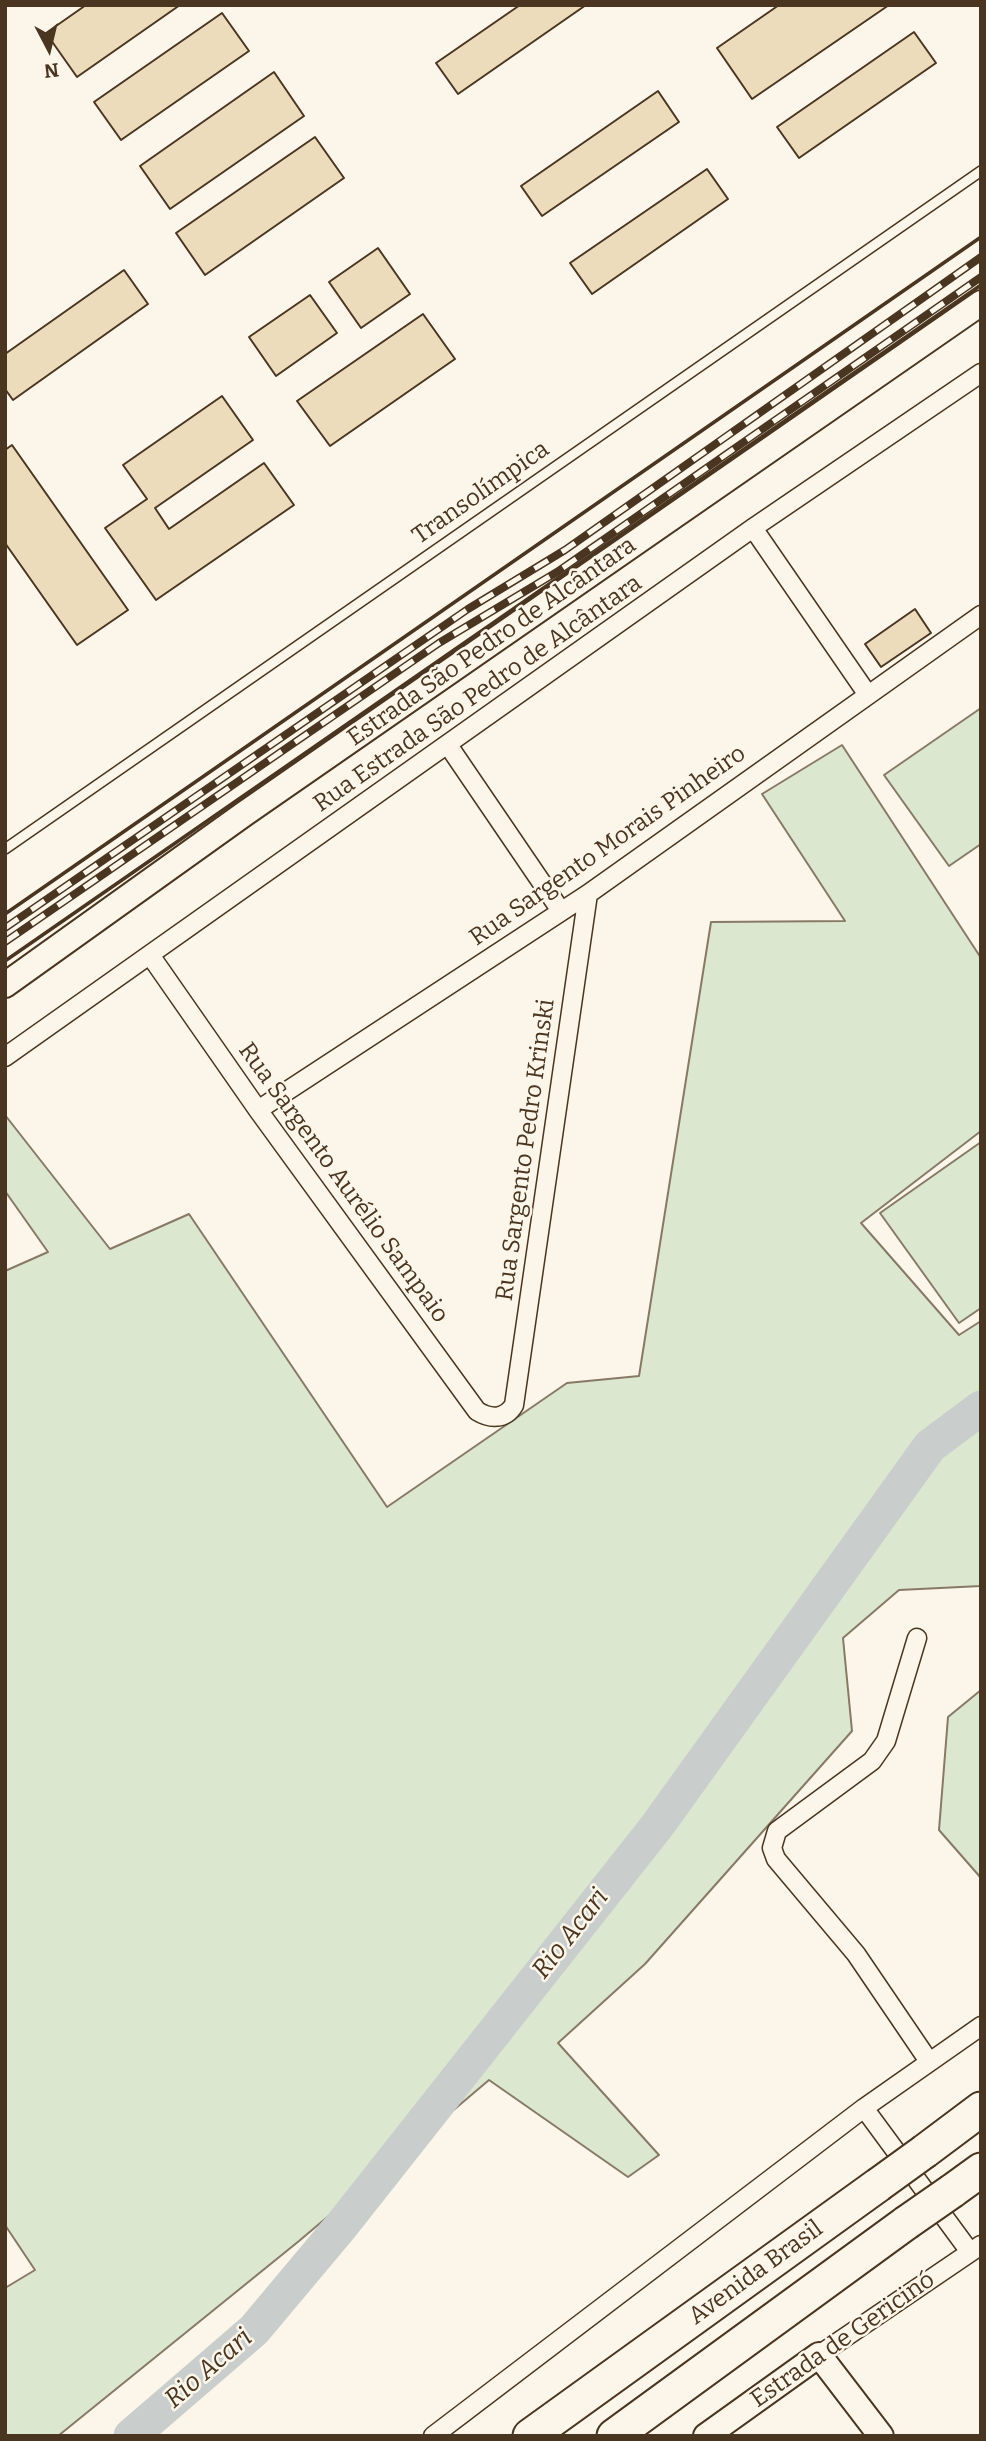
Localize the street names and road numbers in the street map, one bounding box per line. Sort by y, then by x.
street label: Transolímpica [407,435,555,551]
street label: Estrada São Pedro de Alcântara [342,531,642,753]
street label: Rua Estrada São Pedro de Alcântara [308,569,648,819]
street label: Rua Sargento Morais Pinheiro [464,739,752,953]
street label: Rua Sargento Pedro Krinski [491,997,561,1303]
street label: Rua Sargento Aurélio Sampaio [232,1037,454,1329]
street label: Avenida Brasil [683,2215,829,2331]
street label: Estrada de Gericinó [745,2266,941,2414]

